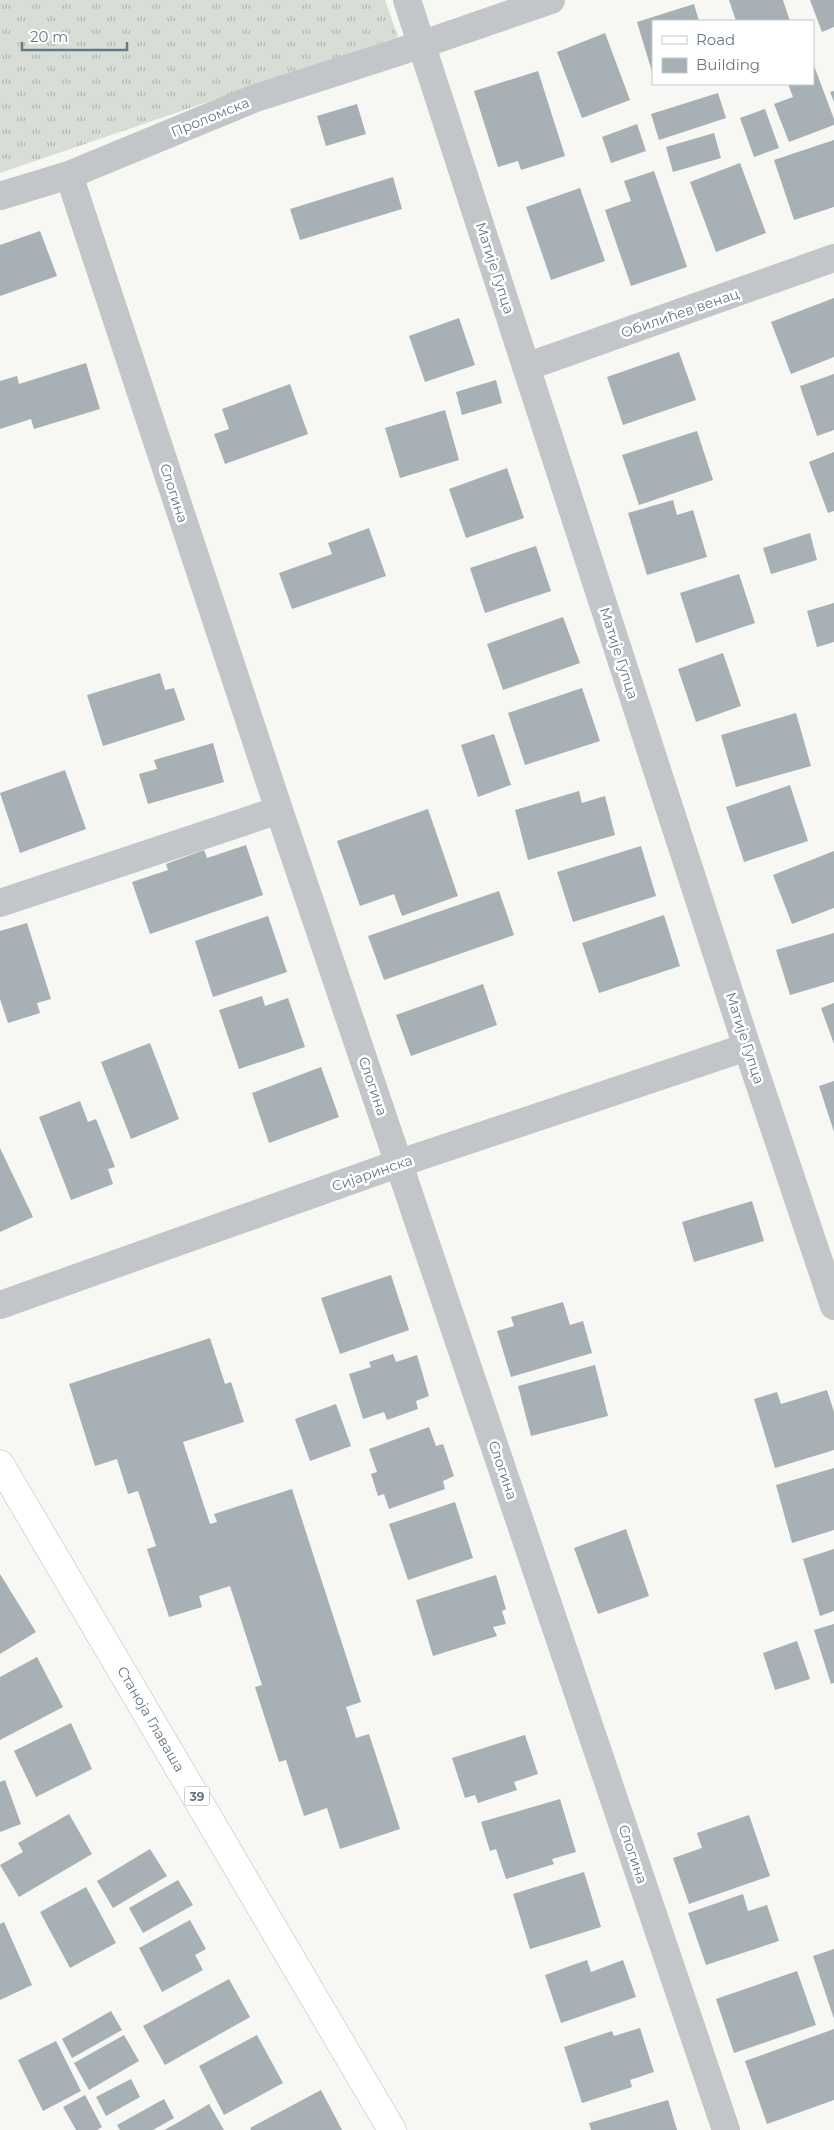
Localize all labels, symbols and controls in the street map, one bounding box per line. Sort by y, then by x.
scale bar [22,20,128,52]
legend [652,20,814,85]
text: 20 m [30,27,68,46]
text: Road [696,30,735,49]
text: Building [696,55,760,74]
street label: Проломска [168,93,252,141]
street label: Матије Гупца [472,220,518,316]
street label: Обилићев венац [619,284,742,342]
street label: Слогина [156,461,192,525]
street label: Матије Гупца [596,605,642,701]
street label: Матије Гупца [722,990,768,1086]
street label: Слогина [355,1054,391,1118]
street label: Сијаринска [329,1151,415,1195]
street label: Слогина [485,1438,521,1502]
street label: Станоја Главаша [113,1663,189,1775]
road number: 39 [184,1786,210,1805]
street label: Слогина [615,1822,651,1886]

